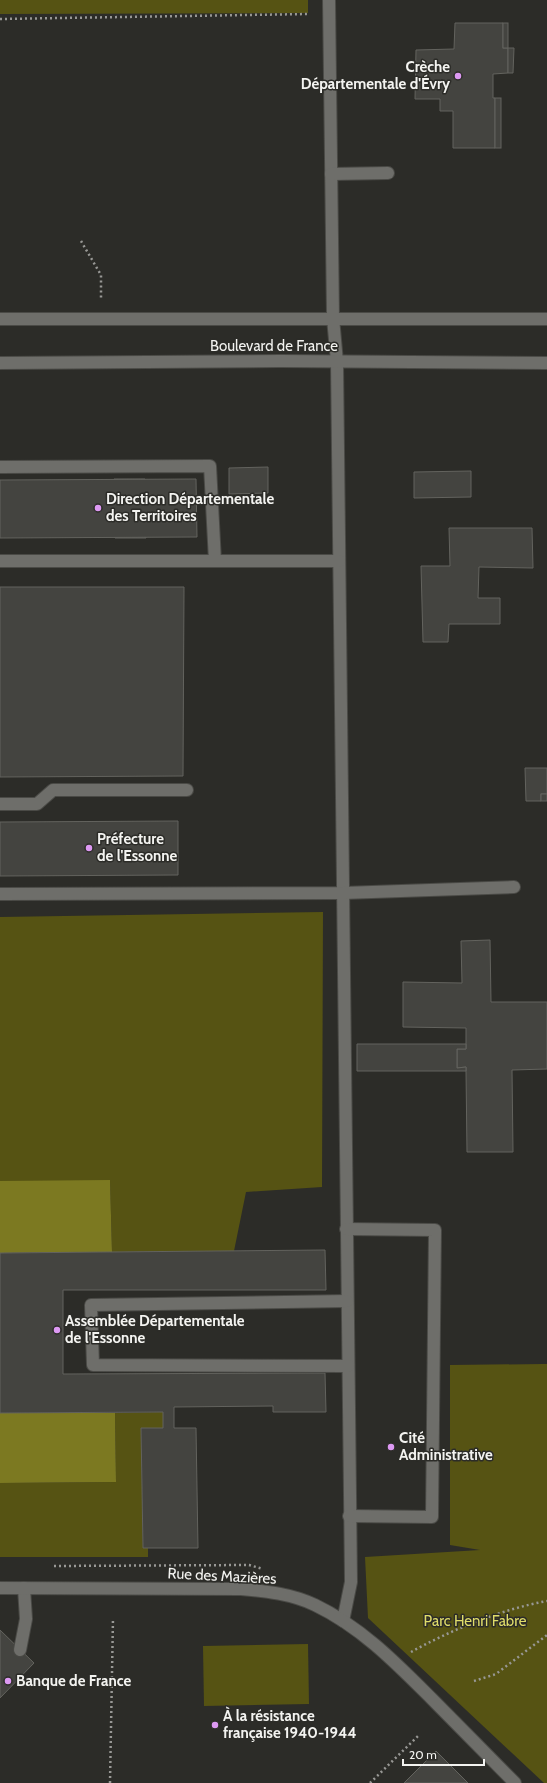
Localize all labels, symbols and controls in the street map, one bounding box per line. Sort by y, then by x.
place label: Crèche Départementale d'Évry [301,58,451,93]
marker: Crèche Départementale d'Évry [453,71,463,81]
street label: Boulevard de France [210,337,338,355]
place label: Direction Départementale des Territoires [106,490,274,525]
marker: Direction Départementale des Territoires [93,503,103,513]
place label: Préfecture de l'Essonne [97,830,178,865]
marker: Préfecture de l'Essonne [84,843,94,853]
place label: Assemblée Départementale de l'Essonne [65,1312,245,1347]
marker: Assemblée Départementale de l'Essonne [52,1325,62,1335]
place label: Cité Administrative [399,1429,493,1464]
marker: Cité Administrative [386,1442,396,1452]
street label: Rue des Mazières [167,1564,277,1588]
park label: Parc Henri Fabre [424,1612,527,1630]
place label: Banque de France [16,1672,131,1690]
marker: Banque de France [3,1676,13,1686]
place label: À la résistance française 1940-1944 [223,1706,357,1742]
marker: À la résistance française 1940-1944 [210,1720,220,1730]
scale bar [403,1741,484,1767]
text: 20 m [409,1747,437,1762]

